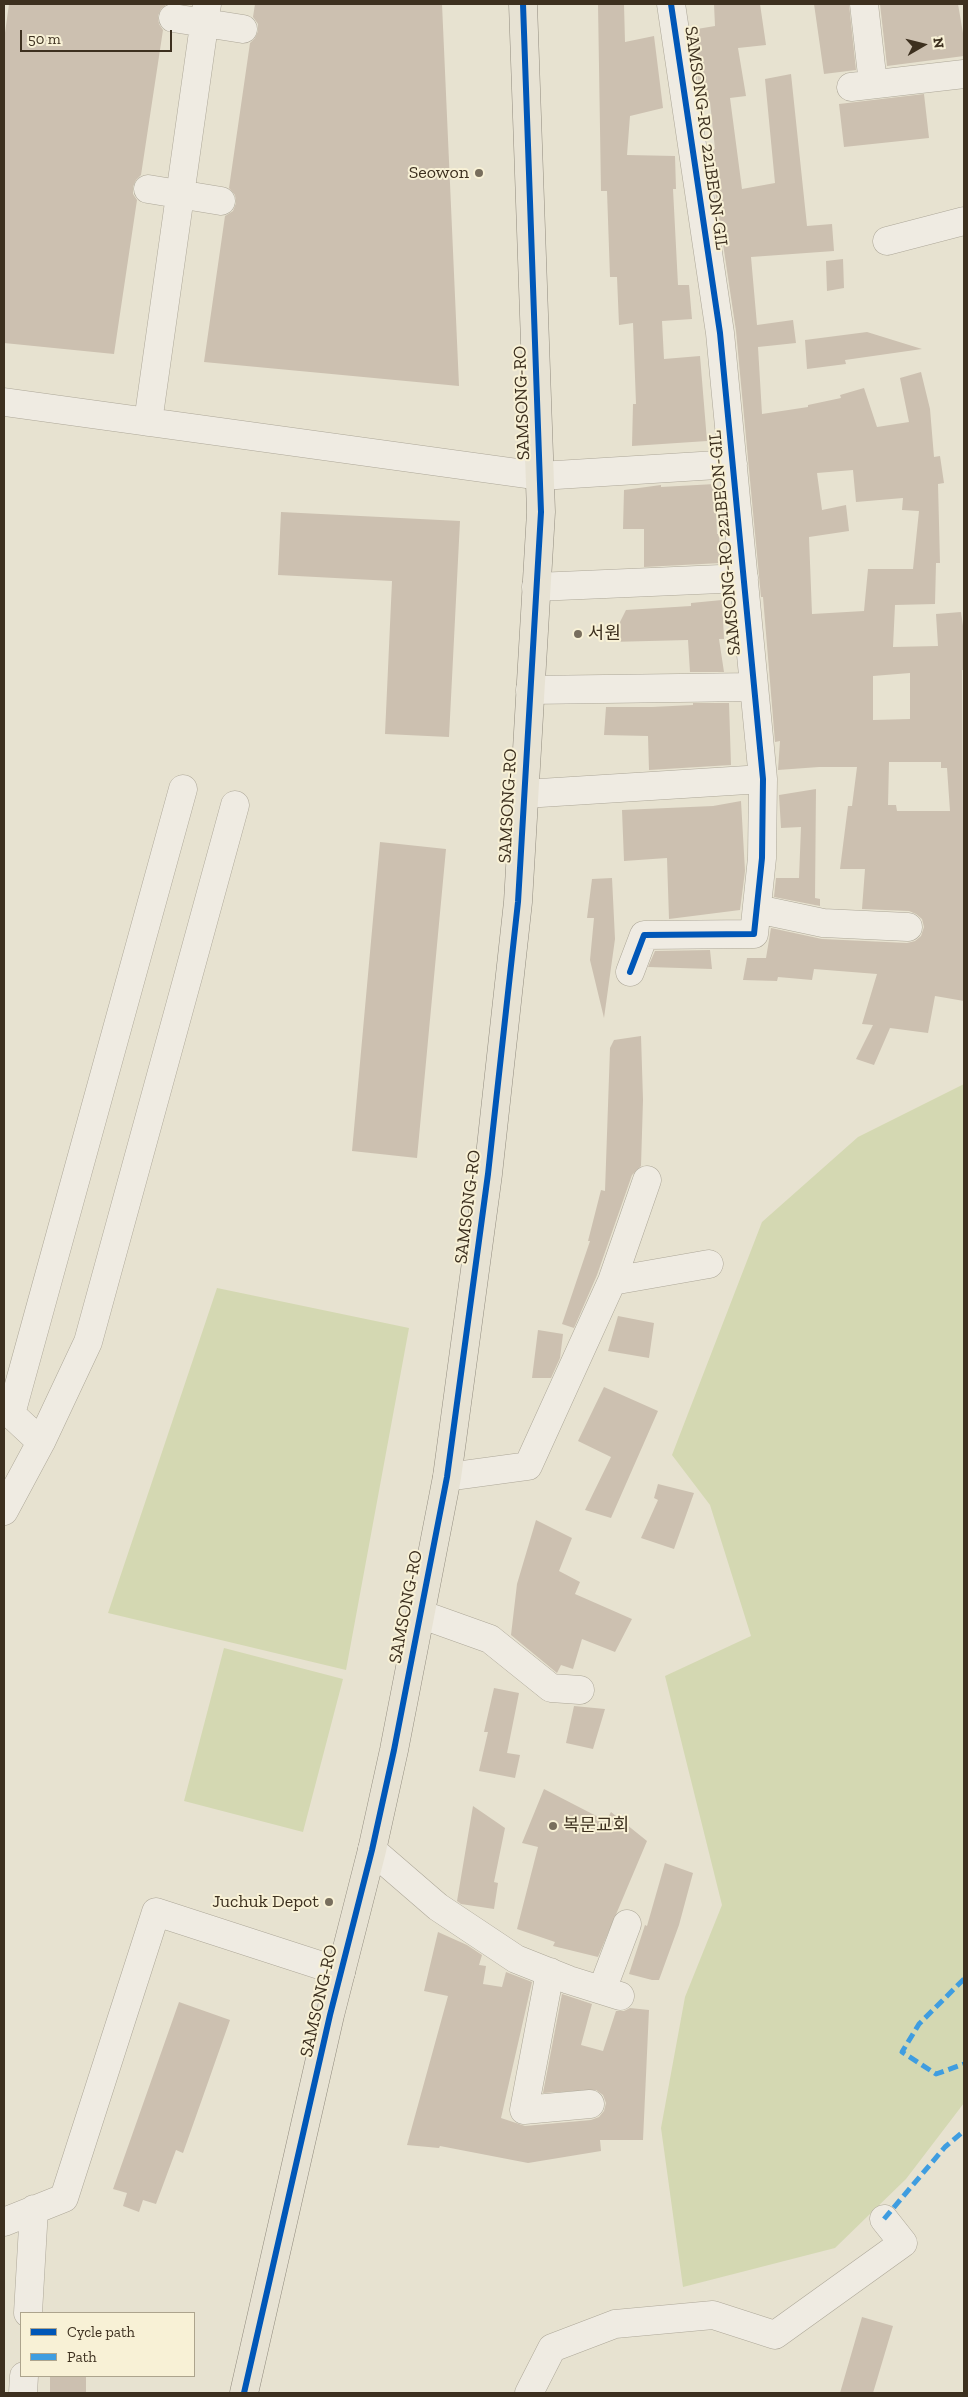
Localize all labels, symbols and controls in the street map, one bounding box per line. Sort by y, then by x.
scale bar [22,20,175,52]
north arrow [898,20,948,70]
street label: SAMSONG-RO 221BEON-GIL [680,25,732,251]
text: 50 m [28,30,61,48]
text: N [929,36,948,49]
place label: Seowon [409,162,469,184]
marker: Seowon [473,167,485,179]
street label: SAMSONG-RO [509,345,535,461]
street label: SAMSONG-RO 221BEON-GIL [704,430,746,656]
place label: 서원 [588,623,621,645]
marker: 서원 [572,628,584,640]
street label: SAMSONG-RO [494,748,522,864]
street label: SAMSONG-RO [450,1149,486,1265]
street label: SAMSONG-RO [384,1549,428,1665]
place label: 복문교회 [563,1815,629,1837]
marker: 복문교회 [547,1820,559,1832]
place label: Juchuk Depot [212,1891,319,1913]
marker: Juchuk Depot [323,1896,335,1908]
street label: SAMSONG-RO [296,1943,342,2059]
legend [20,2312,195,2377]
text: Cycle path [67,2323,135,2341]
text: Path [67,2348,97,2366]

